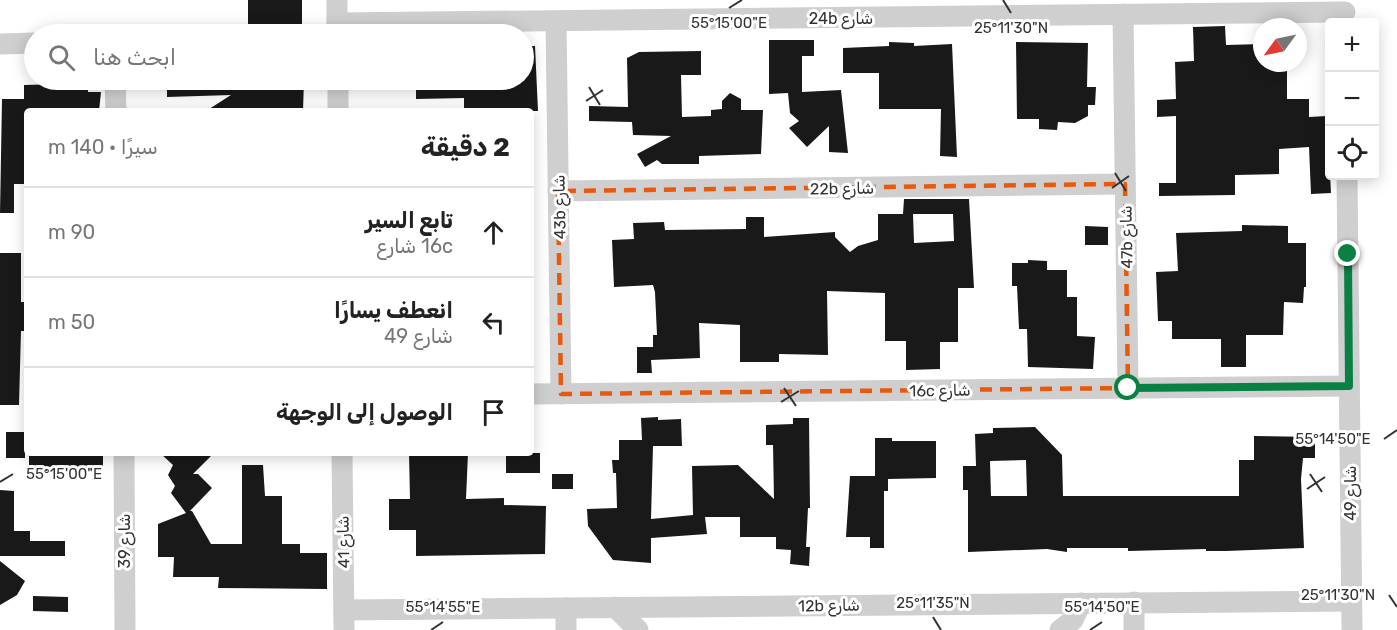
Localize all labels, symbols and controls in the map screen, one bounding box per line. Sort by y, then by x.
street label: 24b شارع [809,9,873,30]
text: 55°15'00"E [691,14,767,32]
north arrow [1253,18,1307,72]
map controls [1325,18,1379,180]
button: + [1325,18,1379,72]
text: 25°11'30"N [974,19,1048,37]
search box [24,24,534,90]
icon: search [45,41,78,74]
text: ابحث هنا [93,44,176,71]
button: − [1325,72,1379,126]
button: locate [1325,126,1379,180]
text: 2 دقيقة [421,132,510,163]
text: سيرًا · 140 m [48,135,158,159]
street label: 43b شارع [549,174,572,240]
street label: 22b شارع [810,178,874,201]
street label: 47b شارع [1116,205,1139,269]
text: تابع السير [365,207,453,234]
icon: ahead [477,216,510,249]
text: 90 m [48,220,95,244]
text: 16c شارع [377,234,453,258]
route end [1334,240,1360,266]
text: انعطف يسارًا [334,297,453,324]
icon: left [477,306,510,339]
text: 50 m [48,310,95,334]
text: شارع 49 [384,324,453,348]
route start [1114,374,1140,400]
street label: 16c شارع [909,380,971,403]
icon: arrive [477,396,510,429]
text: الوصول إلى الوجهة [276,399,453,426]
text: 55°14'50"E [1295,430,1371,448]
text: 55°15'00"E [26,465,102,483]
street label: شارع 49 [1341,465,1362,521]
street label: شارع 39 [115,514,136,568]
street label: شارع 41 [334,515,355,568]
text: 25°11'30"N [1301,586,1375,604]
text: 25°11'35"N [896,594,970,612]
street label: 12b شارع [798,595,860,618]
text: 55°14'55"E [406,598,480,616]
text: 55°14'50"E [1064,598,1140,616]

